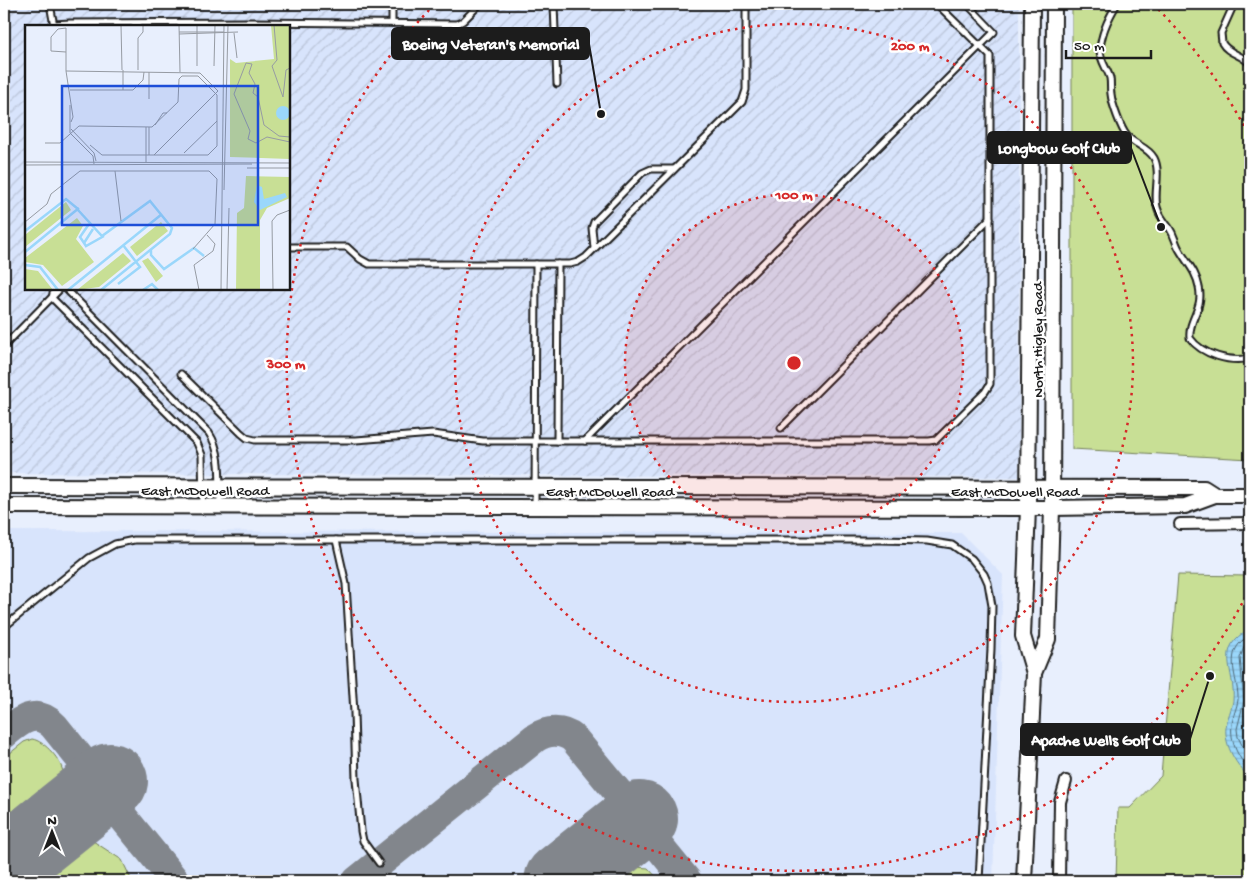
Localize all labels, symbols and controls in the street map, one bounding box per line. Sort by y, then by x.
inset map [25,25,290,290]
callout: Boeing Veteran's Memorial [392,28,589,59]
scale bar [1066,28,1152,60]
text: Boeing Veteran's Memorial [401,37,580,56]
text: 200 m [891,38,930,56]
text: 50 m [1074,38,1105,56]
callout: Longbow Golf Club [988,132,1131,163]
text: Longbow Golf Club [998,140,1121,160]
text: 100 m [774,187,813,205]
street label: North Higley Road [1030,281,1048,398]
centre of rings [785,354,803,372]
text: 300 m [265,356,306,374]
street label: East McDowell Road [141,483,270,501]
street label: East McDowell Road [546,484,675,502]
street label: East McDowell Road [951,484,1080,502]
callout: Apache Wells Golf Club [1021,724,1190,755]
text: Apache Wells Golf Club [1030,732,1181,752]
north arrow [28,808,78,858]
text: N [47,813,57,830]

